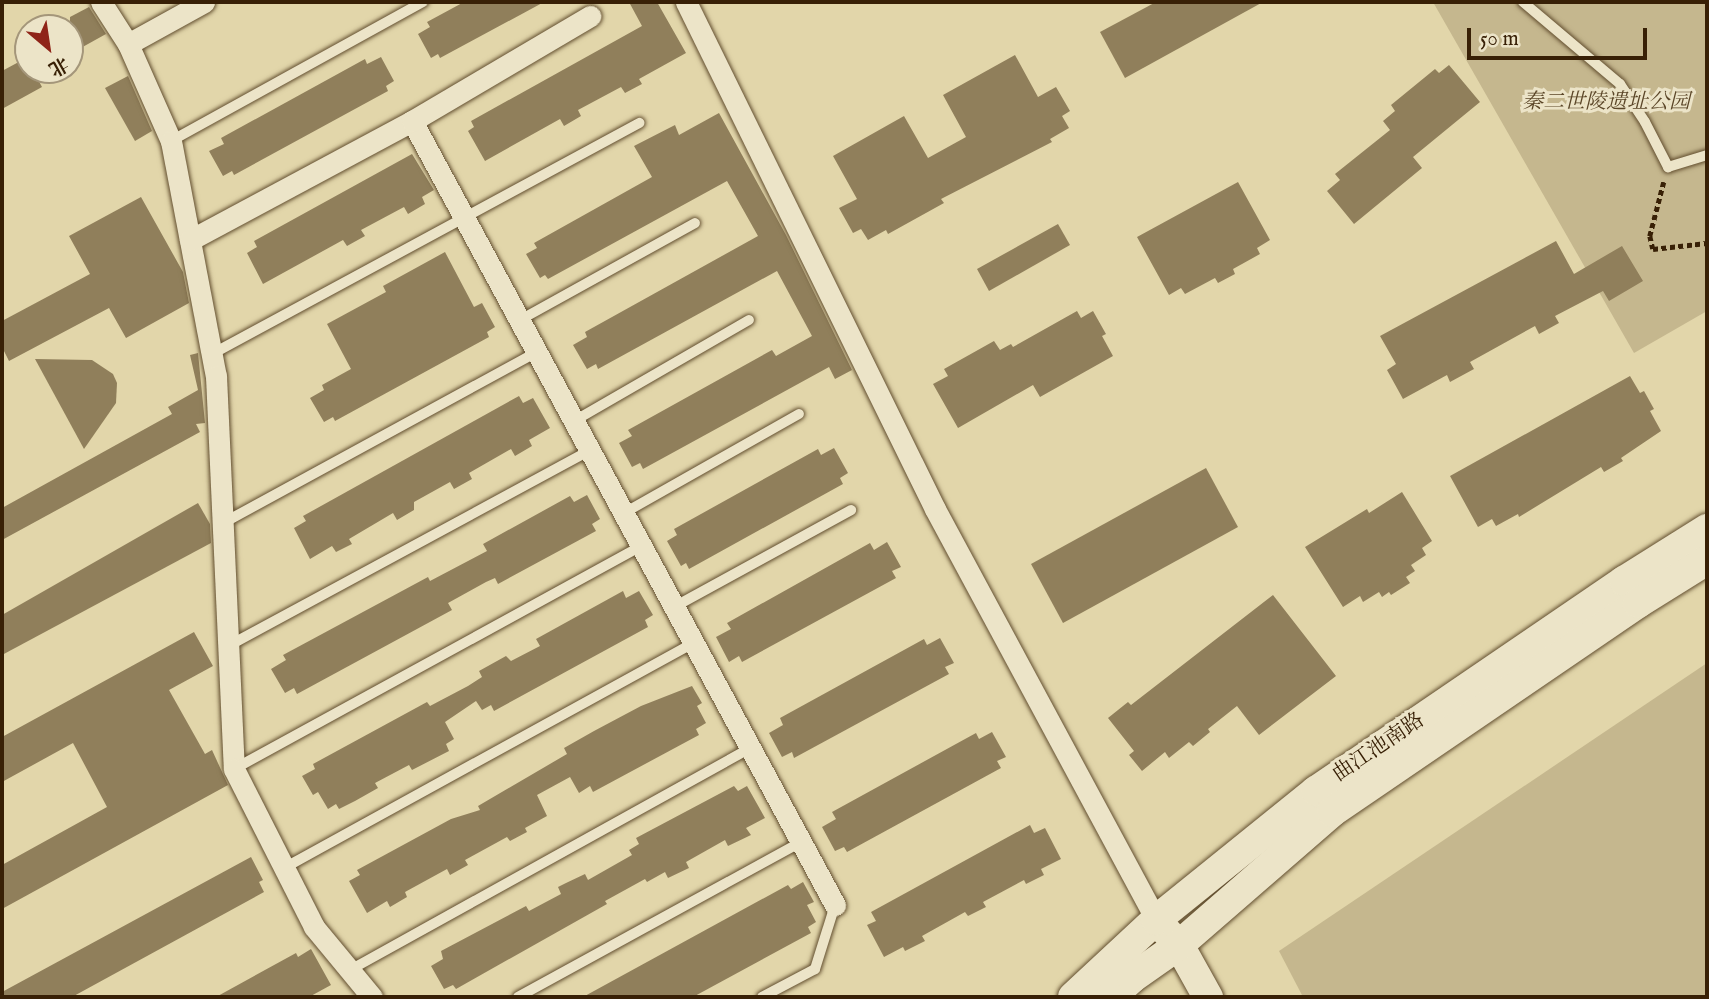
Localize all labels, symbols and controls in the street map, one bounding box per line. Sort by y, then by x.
north arrow [14,14,84,84]
scale bar [1471,14,1651,58]
text: 50 m [1480,26,1519,53]
text: 北 [44,51,72,81]
park label: 秦二世陵遗址公园 [1522,90,1690,116]
street label: 曲江池南路 [1328,708,1430,788]

